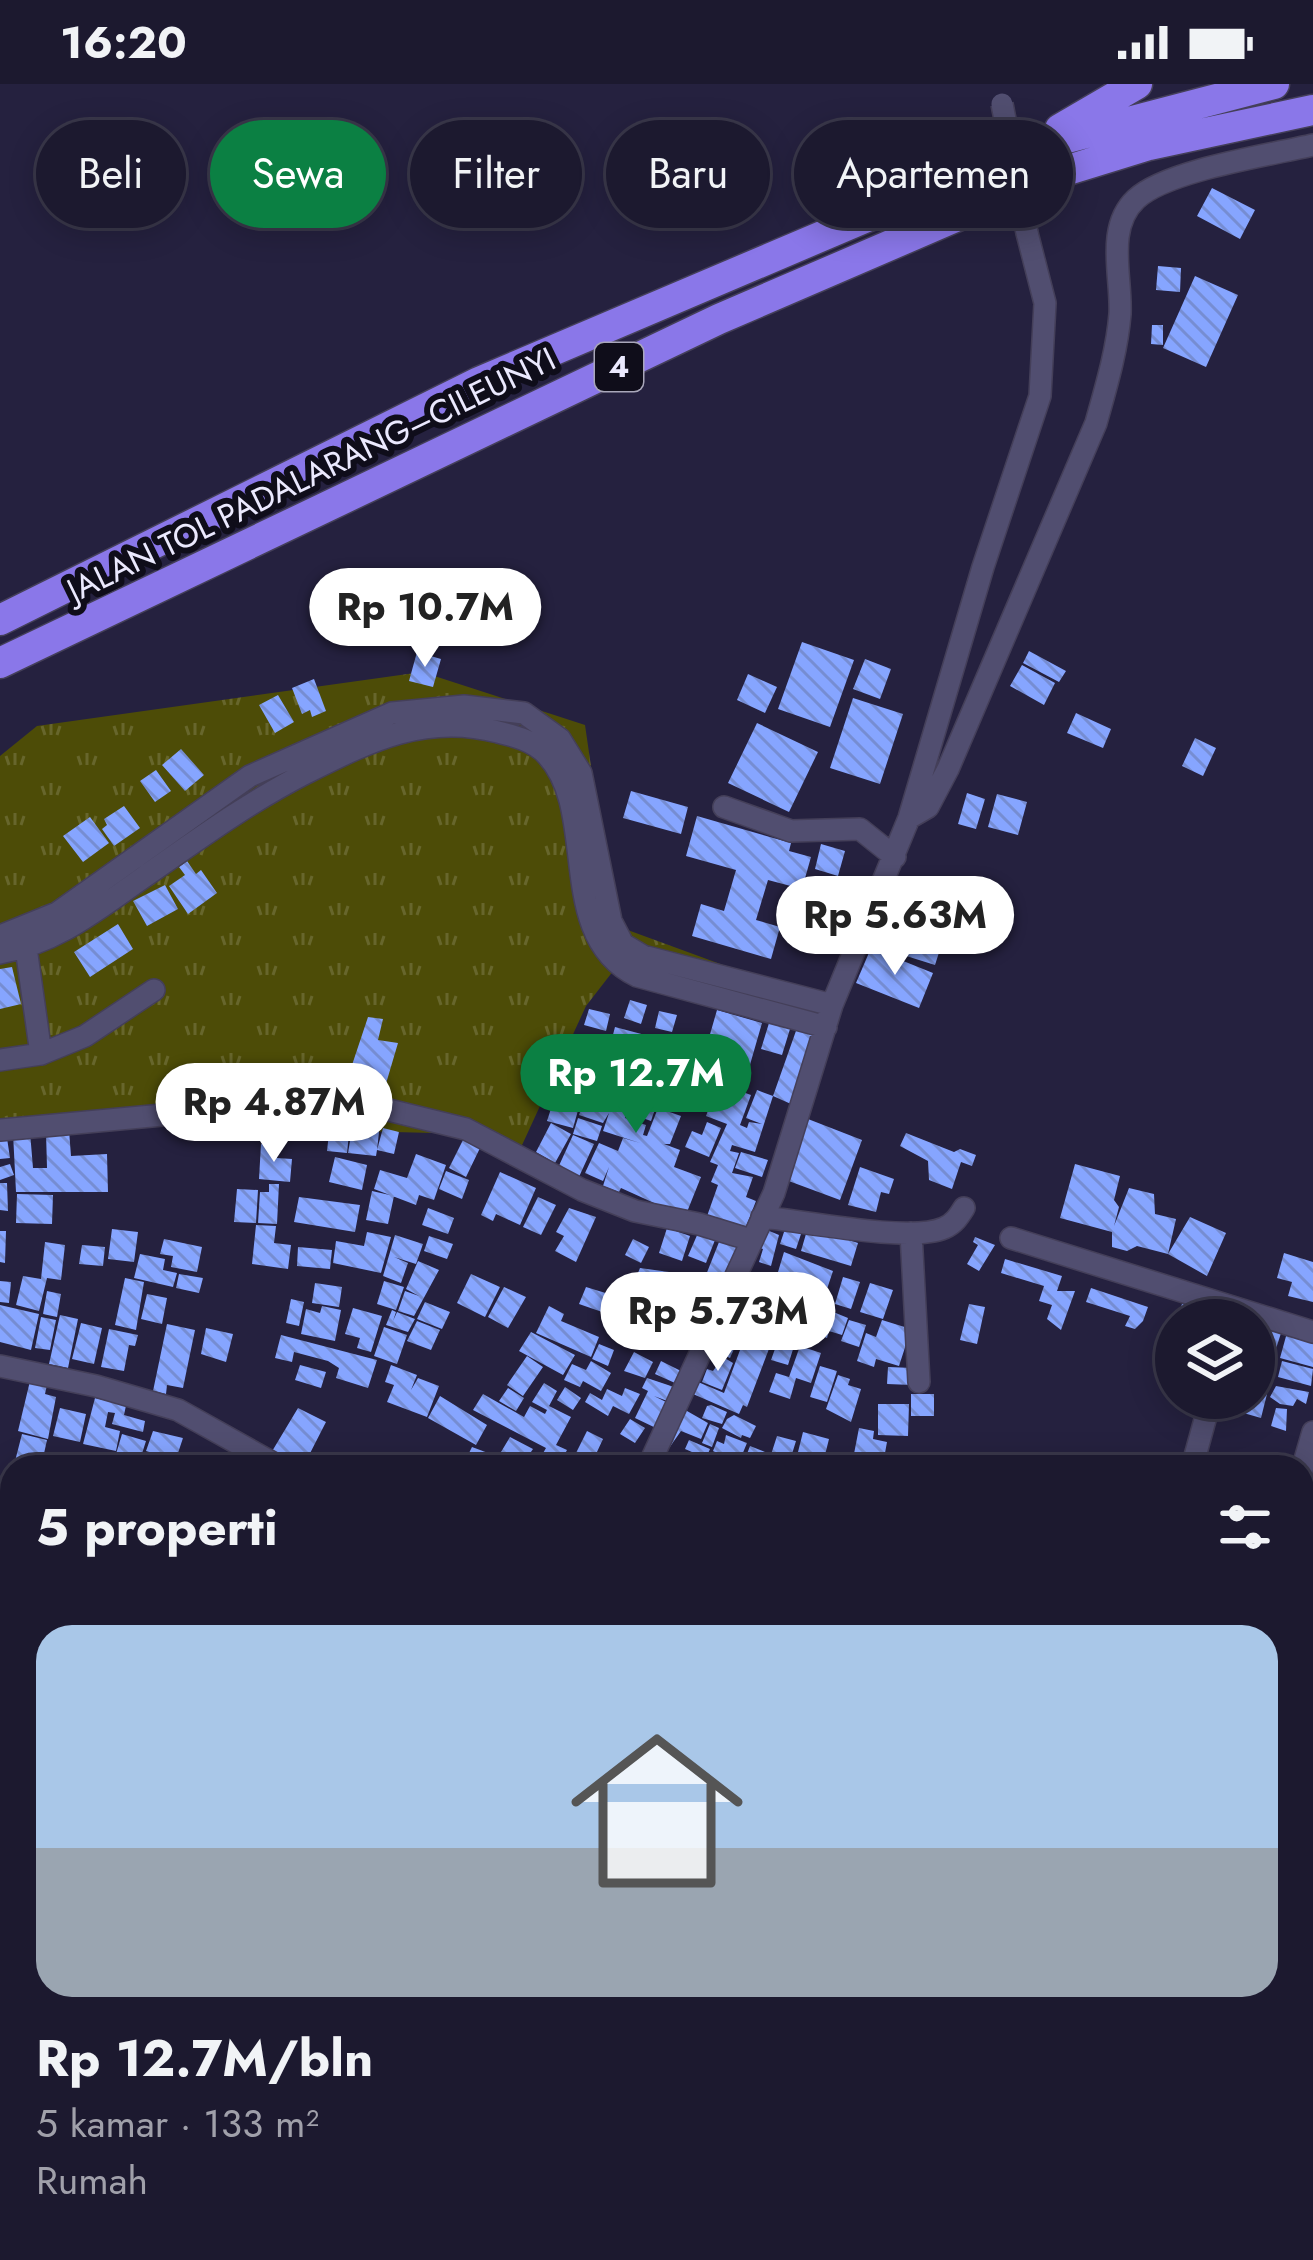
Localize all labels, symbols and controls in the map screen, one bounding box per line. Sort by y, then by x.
text: 16:20 [60,10,187,75]
chip: Beli [36,120,186,228]
chip: Sewa [210,120,386,228]
chip: Filter [410,120,582,228]
chip: Baru [606,120,770,228]
chip: Apartemen [794,120,1073,228]
street label: JALAN TOL PADALARANG–CILEUNYI [56,335,563,615]
road number: 4 [595,343,643,391]
pin: Rp 10.7M [301,568,549,670]
text: Rp 10.7M [336,578,514,635]
pin: Rp 5.63M [771,876,1019,978]
text: Rp 5.63M [803,886,987,943]
pin: Rp 12.7M [512,1034,760,1136]
text: Rp 12.7M [547,1044,725,1101]
pin: Rp 4.87M [150,1063,398,1165]
text: Rp 4.87M [183,1073,365,1130]
pin: Rp 5.73M [594,1272,842,1374]
text: Rp 5.73M [627,1282,809,1339]
map controls [1155,1299,1275,1419]
button: layers [1155,1299,1275,1419]
text: 5 properti [36,1490,278,1564]
icon: filters [1212,1494,1278,1560]
icon: home [549,1703,765,1919]
text: Rp 12.7M/bln [36,2021,373,2095]
text: 5 kamar · 133 m² [36,2095,319,2152]
text: Rumah [36,2152,148,2209]

